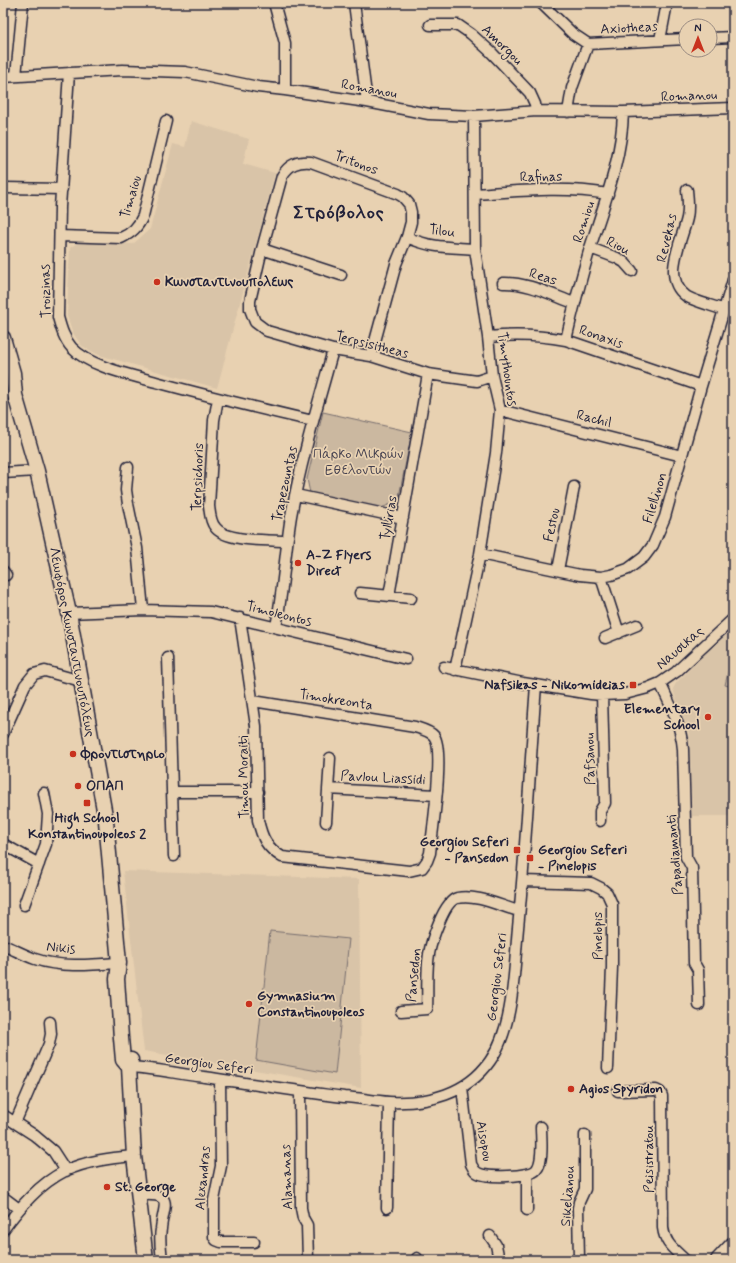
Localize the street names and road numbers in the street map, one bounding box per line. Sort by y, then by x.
street label: Axiotheas [600,18,658,38]
street label: Amorgou [477,21,526,70]
street label: Romanou [340,75,398,103]
street label: Romanou [660,86,718,106]
street label: Tritonos [332,147,380,179]
street label: Rafinas [519,168,563,186]
street label: Timaiou [116,173,146,221]
street label: Romiou [569,199,599,245]
street label: Revekas [653,212,681,264]
street label: Tilou [428,220,457,242]
street label: Riou [603,232,633,260]
street label: Troizinas [37,263,55,318]
street label: Reas [527,264,559,290]
street label: Ronaxis [577,321,625,353]
street label: Terpsisitheas [334,327,410,363]
street label: Timythountos [493,331,521,408]
street label: Rachil [574,406,614,432]
street label: Terpsichoris [188,443,208,511]
street label: Trapezountas [268,444,302,524]
street label: Filellinon [639,470,671,526]
street label: Tyllirias [376,494,402,542]
street label: Festou [540,506,564,544]
street label: Λεωφόρος Κωνσταντινουπόλεως [45,546,99,738]
street label: Timoleontos [244,597,314,631]
street label: Ναυσικας [652,622,708,674]
street label: Timokreonta [298,685,374,715]
street label: Pafsanou [581,733,599,785]
street label: Timou Moraiti [234,735,254,819]
street label: Pavlou Liassidi [340,767,426,789]
street label: Papadiamanti [663,814,687,896]
street label: Pinelopis [589,912,607,960]
street label: Georgiou Seferi [483,932,512,1023]
street label: Nikis [46,938,77,959]
street label: Pansedon [402,947,426,1003]
street label: Georgiou Seferi [163,1049,254,1080]
street label: Aisopou [472,1119,496,1163]
street label: Peisistratou [640,1125,658,1193]
street label: Alamanas [277,1144,297,1210]
street label: Alexandras [191,1145,215,1211]
street label: Sikelianou [557,1165,579,1227]

